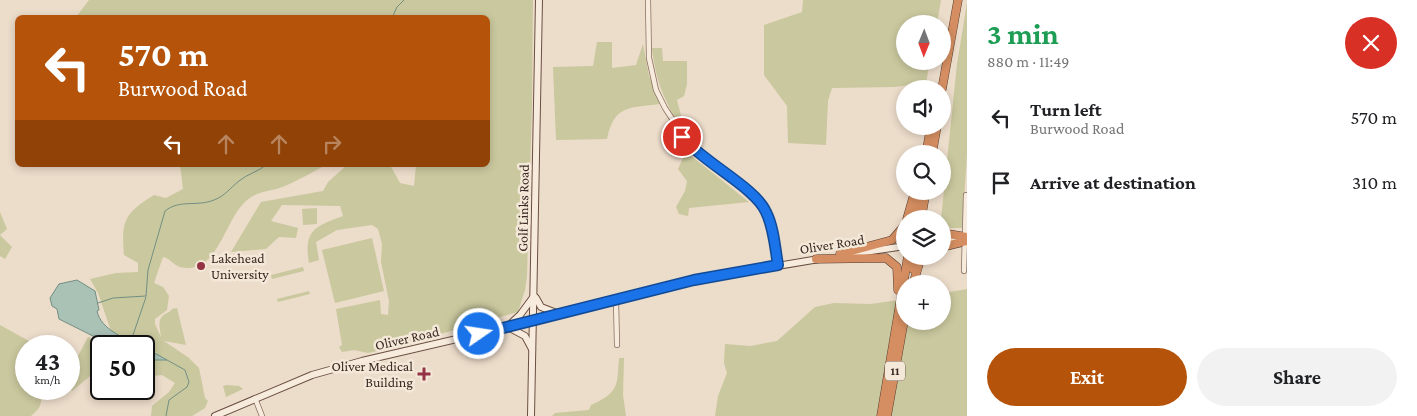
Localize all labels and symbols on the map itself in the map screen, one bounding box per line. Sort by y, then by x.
north arrow [896,15,951,70]
pin [661,116,703,158]
street label: Golf Links Road [514,163,532,252]
street label: Oliver Road [799,231,866,257]
place label: Lakehead University [211,250,269,282]
marker: Lakehead University [195,260,207,272]
position arrow [452,307,504,359]
street label: Oliver Road [373,323,441,353]
speed limit sign: 50 [90,335,155,400]
place label: Oliver Medical Building [331,358,413,390]
road number: 11 [885,362,905,381]
marker: Oliver Medical Building [417,367,431,381]

